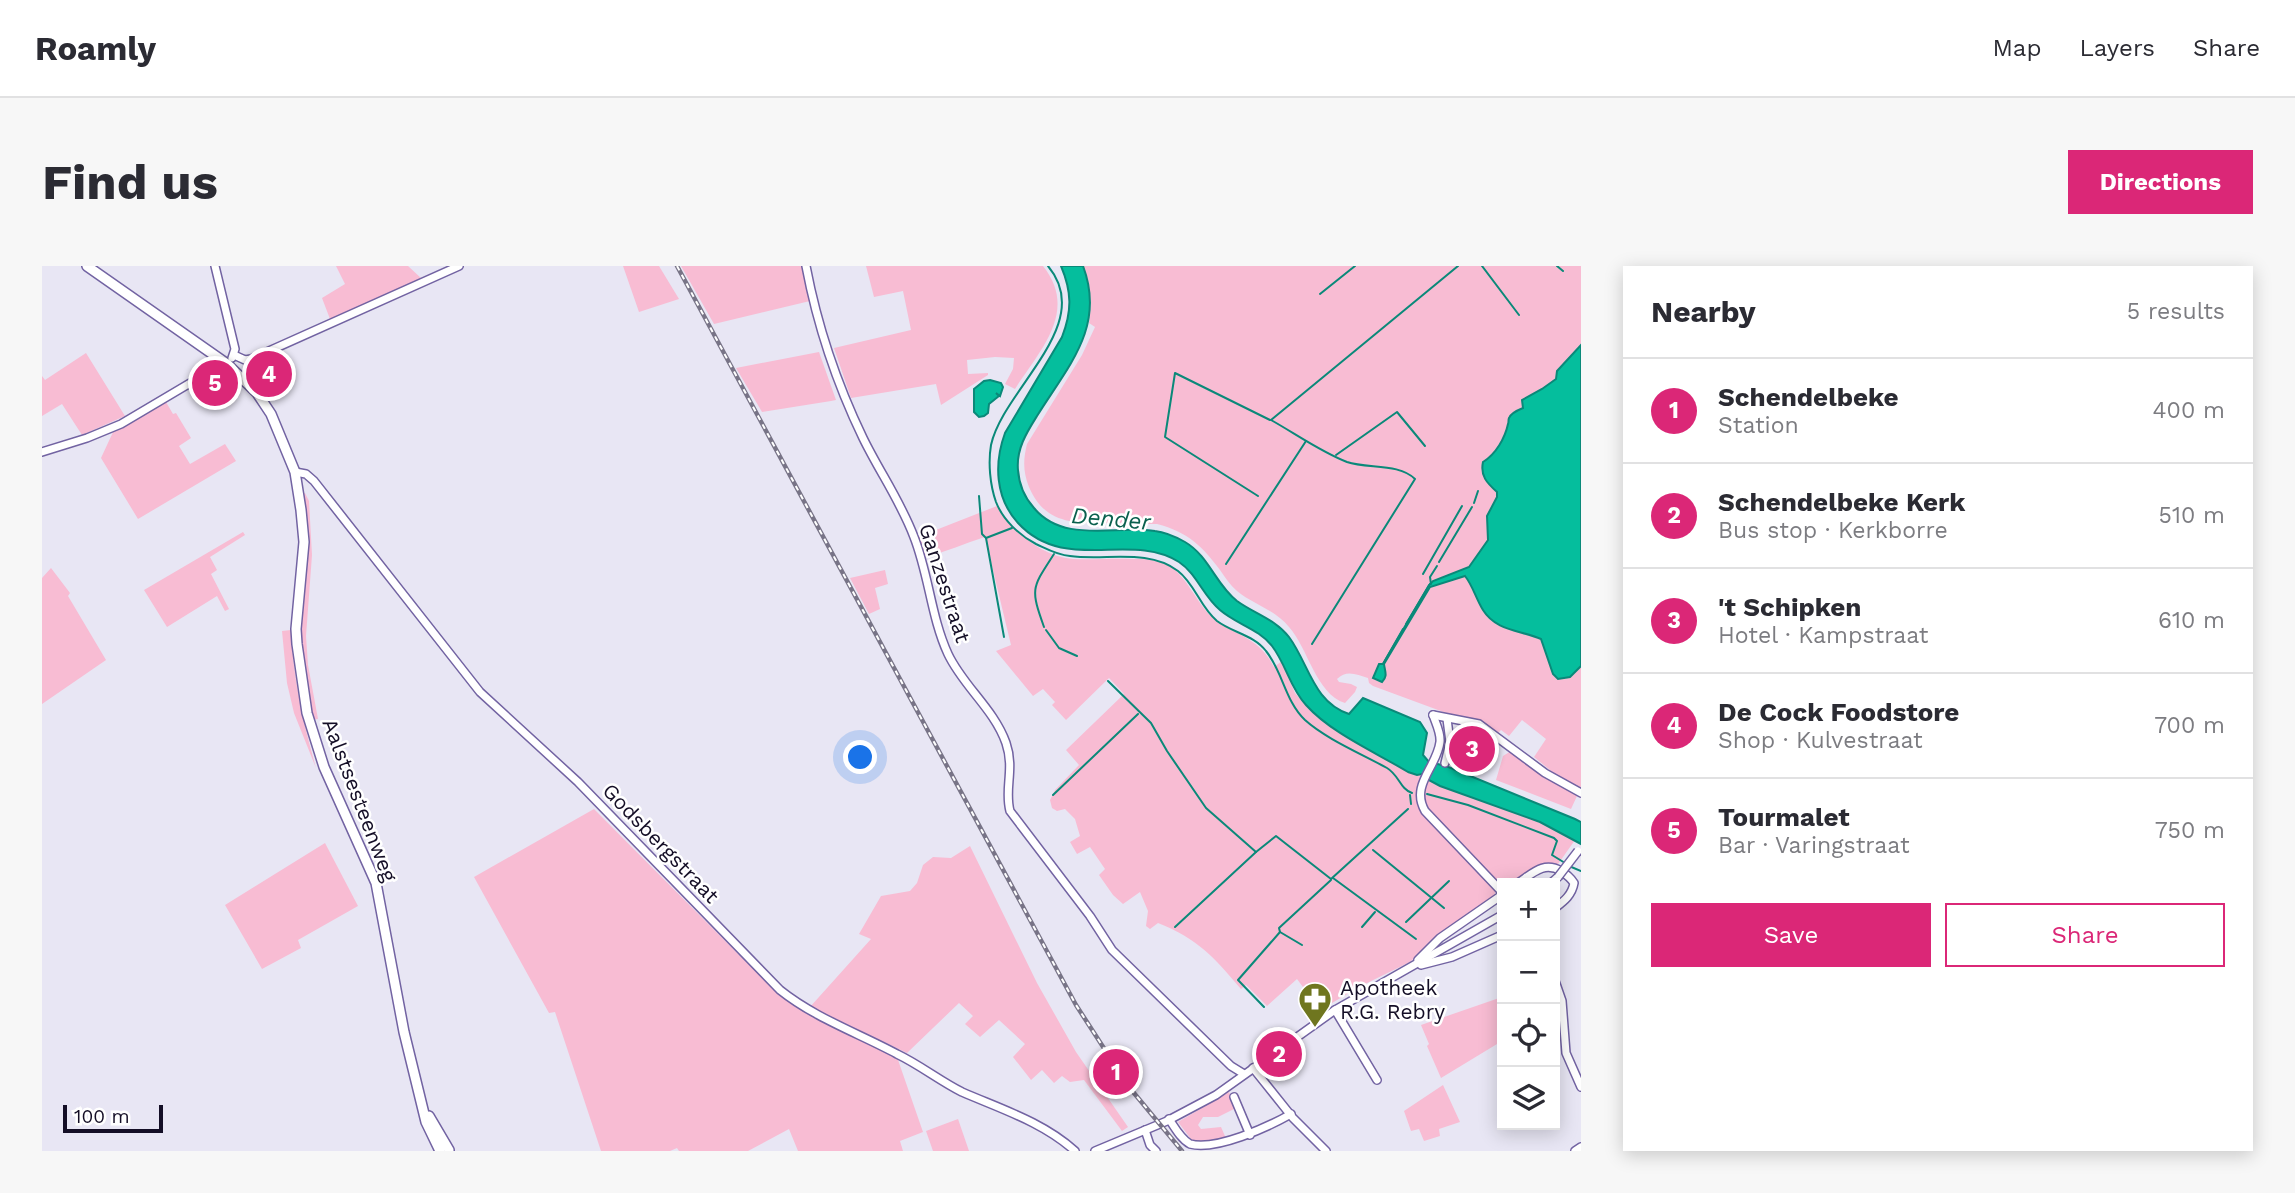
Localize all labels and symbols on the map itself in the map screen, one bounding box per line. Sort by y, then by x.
pin: 4 [246,348,292,400]
pin: 5 [192,357,238,409]
water label: Dender [1070,502,1153,536]
street label: Ganzestraat [914,520,976,646]
street label: Aalstsesteenweg [317,715,403,886]
pin: 3 [1449,723,1495,775]
your location [843,740,877,774]
street label: Godsbergstraat [598,778,725,908]
place label: Apotheek R.G. Rebry [1340,975,1445,1024]
pharmacy icon: Apotheek R.G. Rebry [1296,980,1334,1029]
pin: 2 [1256,1028,1302,1080]
pin: 1 [1093,1046,1139,1098]
scale bar [63,1102,163,1134]

